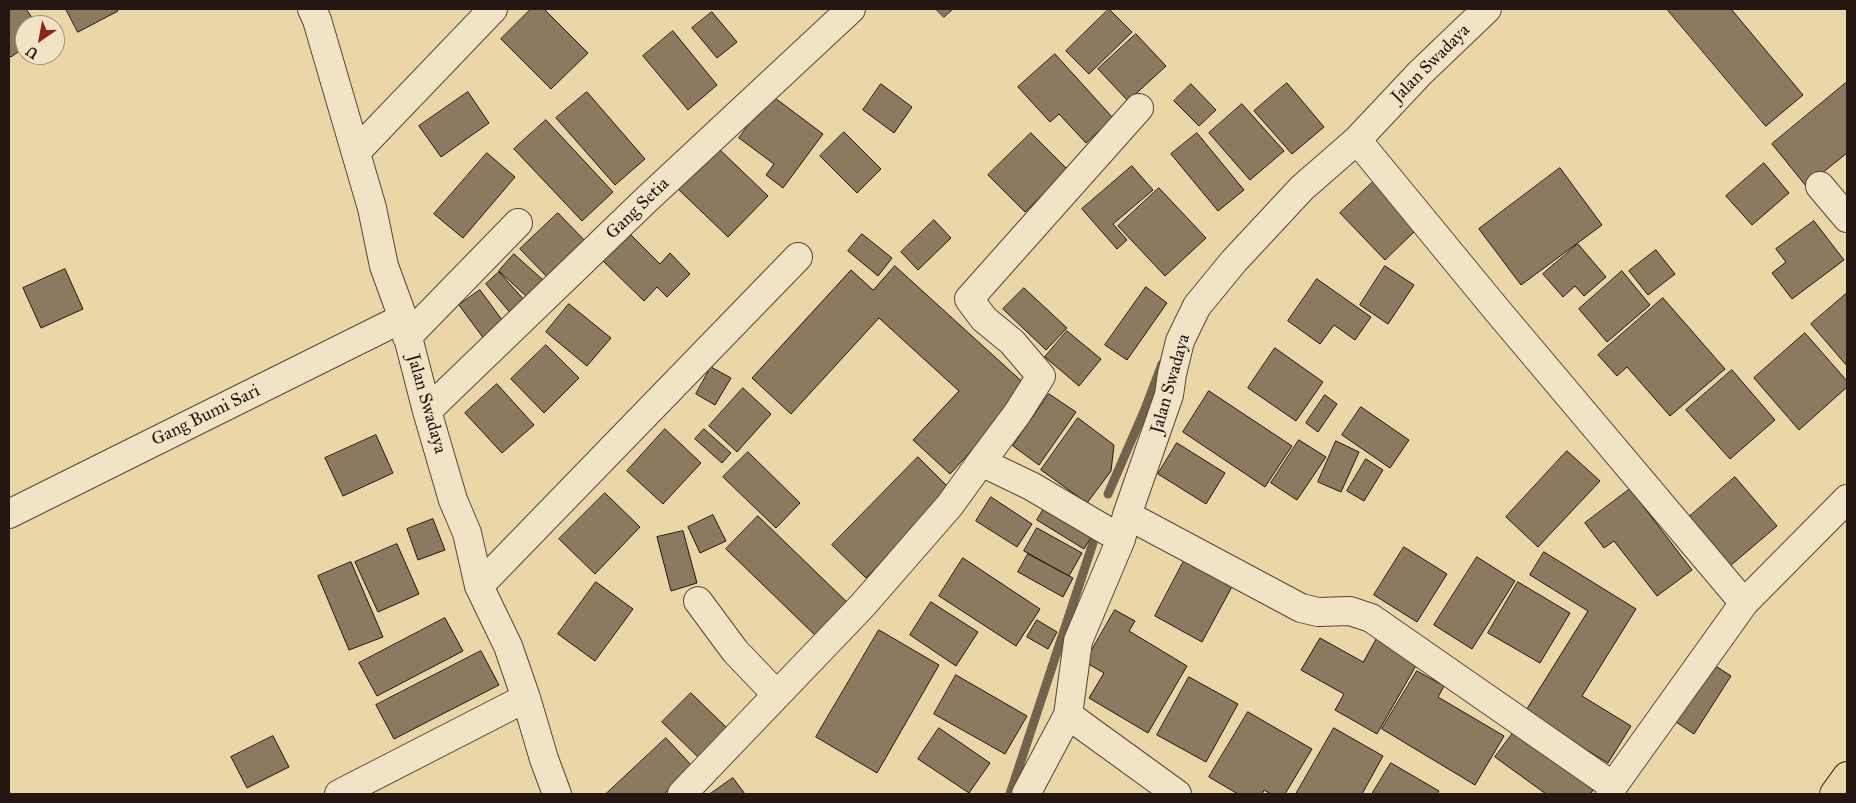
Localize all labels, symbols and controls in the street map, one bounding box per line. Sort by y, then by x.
north arrow [15,15,65,65]
street label: Jalan Swadaya [1387,20,1475,108]
text: U [23,42,41,62]
street label: Gang Setia [602,174,674,244]
street label: Jalan Swadaya [1146,332,1196,436]
street label: Jalan Swadaya [401,352,451,456]
street label: Gang Bumi Sari [148,380,264,452]

